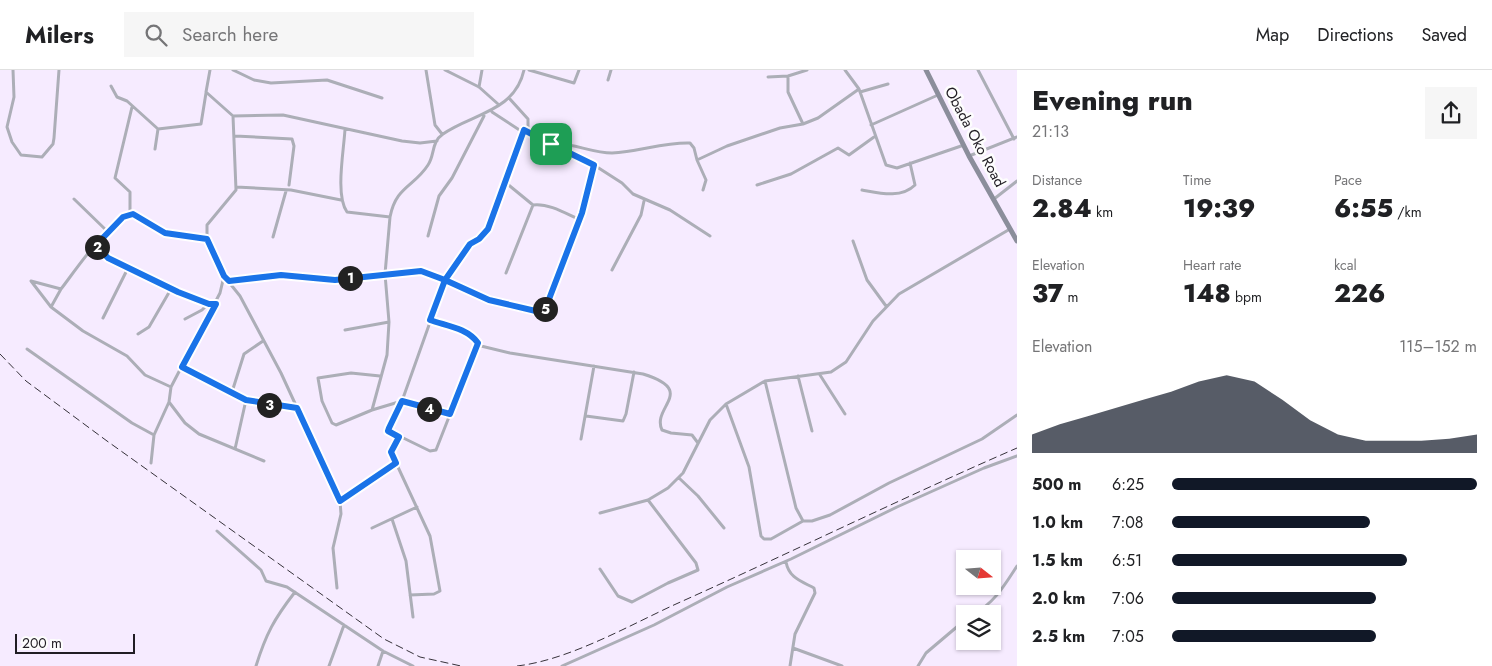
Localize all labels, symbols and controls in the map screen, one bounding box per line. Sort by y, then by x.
search box [124,12,474,57]
text: Milers [25,17,94,52]
icon: search [142,21,170,49]
text: Search here [182,21,278,48]
text: Map [1256,22,1289,48]
text: Directions [1317,22,1393,48]
text: Saved [1421,22,1467,48]
text: Evening run [1032,80,1193,121]
street label: Obada Oko Road [939,83,1011,191]
button: share [1425,87,1477,139]
text: 21:13 [1032,120,1069,143]
pin [530,123,572,165]
icon: arrive [537,130,565,158]
text: Distance [1032,170,1082,190]
text: Time [1183,170,1211,190]
text: Pace [1334,170,1362,190]
text: 2.84 [1032,190,1092,226]
text: 19:39 [1183,190,1255,226]
text: 6:55 [1334,190,1393,226]
text: km [1092,202,1113,222]
text: /km [1393,202,1422,222]
pin: 2 [84,234,110,260]
text: 2 [93,237,102,257]
text: Elevation [1032,255,1085,275]
text: Heart rate [1183,255,1241,275]
text: kcal [1334,255,1357,275]
pin: 1 [338,266,362,290]
text: 1 [347,268,354,288]
text: 37 [1032,275,1063,311]
text: 148 [1183,275,1231,311]
text: 226 [1334,275,1386,311]
text: m [1063,287,1078,307]
text: bpm [1231,287,1262,307]
pin: 5 [532,296,558,322]
text: 5 [541,299,550,319]
text: Elevation [1032,335,1092,358]
text: 115–152 m [1399,335,1477,358]
pin: 3 [256,392,282,418]
text: 3 [265,395,274,415]
pin: 4 [416,396,442,422]
text: 4 [425,399,434,419]
text: 500 m [1032,473,1081,496]
text: 6:25 [1112,473,1144,496]
text: 1.0 km [1032,511,1083,534]
text: 7:08 [1112,511,1144,534]
text: 1.5 km [1032,549,1083,572]
text: 6:51 [1112,549,1142,572]
north arrow [956,550,1001,595]
map controls [956,550,1001,650]
text: 2.0 km [1032,587,1085,610]
text: 7:06 [1112,587,1144,610]
button: layers [956,605,1001,650]
text: 2.5 km [1032,625,1085,648]
text: 7:05 [1112,625,1144,648]
scale bar [15,631,135,654]
text: 200 m [22,633,62,653]

